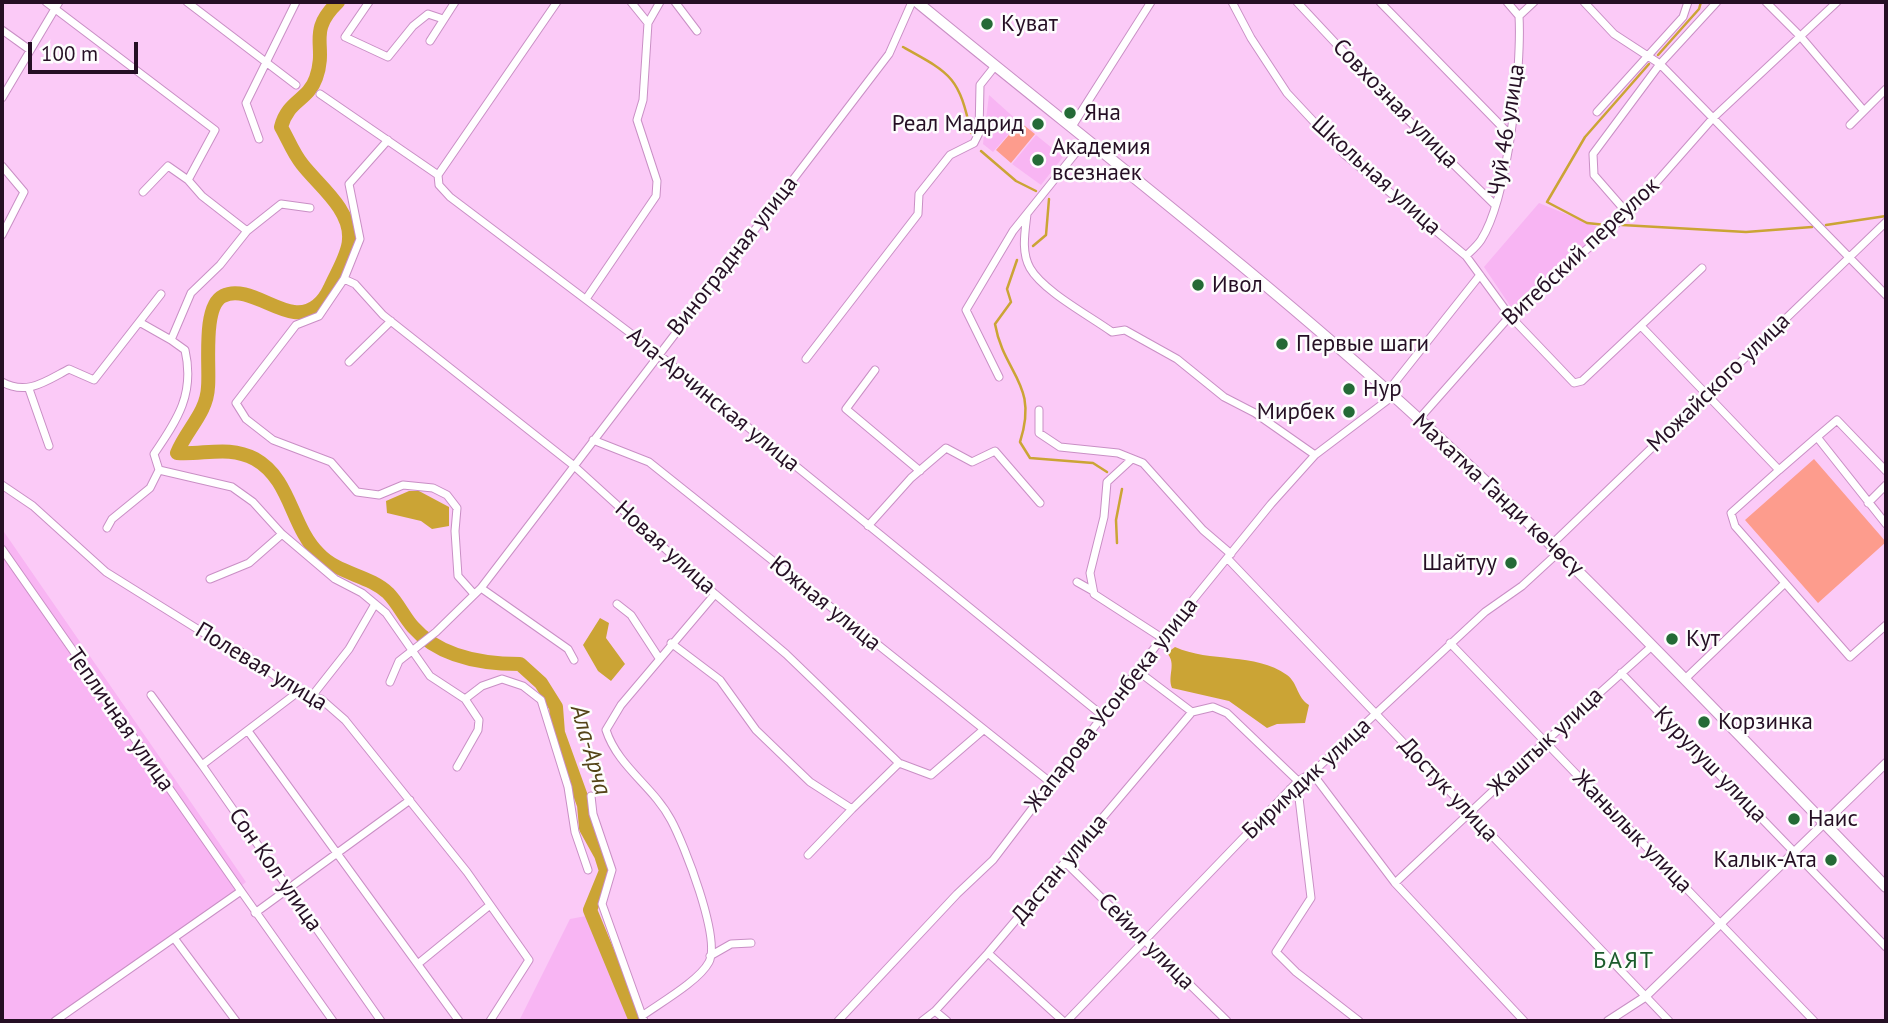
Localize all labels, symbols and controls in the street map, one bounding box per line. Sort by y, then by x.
place label: Куват [1001,10,1058,38]
marker: Куват [979,16,995,32]
scale bar [32,28,142,72]
street label: Совхозная улица [1326,33,1464,175]
text: 100 m [41,40,98,67]
street label: Чуй 46 улица [1483,62,1531,198]
place label: Яна [1084,99,1121,127]
marker: Яна [1062,105,1078,121]
place label: Реал Мадрид [892,110,1024,138]
street label: Школьная улица [1306,111,1446,241]
marker: Реал Мадрид [1030,116,1046,132]
place label: Академия всезнаек [1052,133,1150,187]
marker: Академия всезнаек [1030,152,1046,168]
street label: Виноградная улица [662,171,804,341]
street label: Витебский переулок [1497,172,1665,332]
place label: Ивол [1212,271,1263,299]
marker: Ивол [1190,277,1206,293]
street label: Можайского улица [1642,308,1796,458]
street label: Ала-Арчинская улица [621,322,805,478]
place label: Первые шаги [1296,330,1429,358]
marker: Первые шаги [1274,336,1290,352]
place label: Нур [1363,375,1402,403]
marker: Нур [1341,381,1357,397]
place label: Мирбек [1257,398,1335,426]
marker: Мирбек [1341,404,1357,420]
street label: Махатма Ганди көчөсү [1406,408,1590,582]
street label: Новая улица [609,495,721,601]
place label: Шайтуу [1422,549,1497,577]
street label: Южная улица [764,551,886,657]
marker: Шайтуу [1503,555,1519,571]
street label: Жапарова Усонбека улица [1020,592,1204,818]
street label: Полевая улица [190,617,332,717]
place label: Кут [1686,625,1720,653]
marker: Кут [1664,631,1680,647]
street label: Тепличная улица [60,643,180,797]
street label: Жаштык улица [1483,682,1609,802]
street label: Курулуш улица [1648,701,1772,829]
water label: Ала-Арча [563,702,617,798]
place label: Корзинка [1718,708,1813,736]
street label: Биримдик улица [1237,712,1377,846]
marker: Корзинка [1696,714,1712,730]
street label: Достук улица [1393,732,1503,848]
street label: Жанылык улица [1567,765,1697,899]
street label: Сон Кол улица [222,803,328,937]
place label: Наис [1808,805,1858,833]
street label: Дастан улица [1006,809,1114,929]
marker: Наис [1786,811,1802,827]
place label: Калык-Ата [1714,846,1817,874]
marker: Калык-Ата [1823,852,1839,868]
street label: Сейил улица [1092,888,1200,996]
district label: БАЯТ [1593,947,1655,975]

